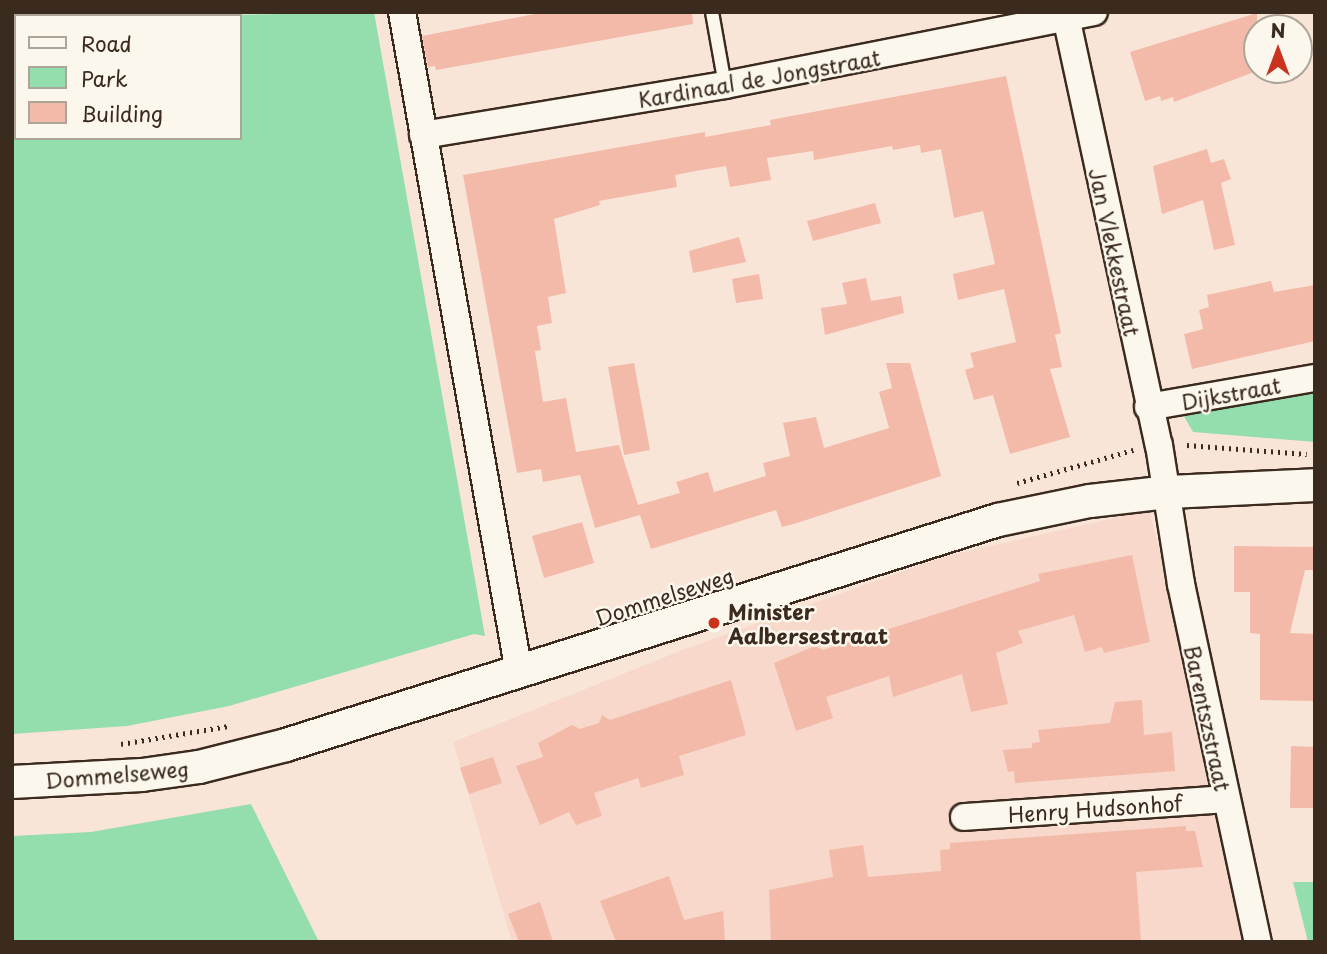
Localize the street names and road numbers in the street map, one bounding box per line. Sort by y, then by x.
street label: Kardinaal de Jongstraat [636,44,882,112]
street label: Jan Vlekkestraat [1085,166,1145,338]
street label: Dijkstraat [1179,372,1283,414]
street label: Dommelseweg [591,562,737,630]
street label: Barentszstraat [1180,643,1236,793]
street label: Dommelseweg [44,755,190,793]
street label: Henry Hudsonhof [1007,789,1183,827]

